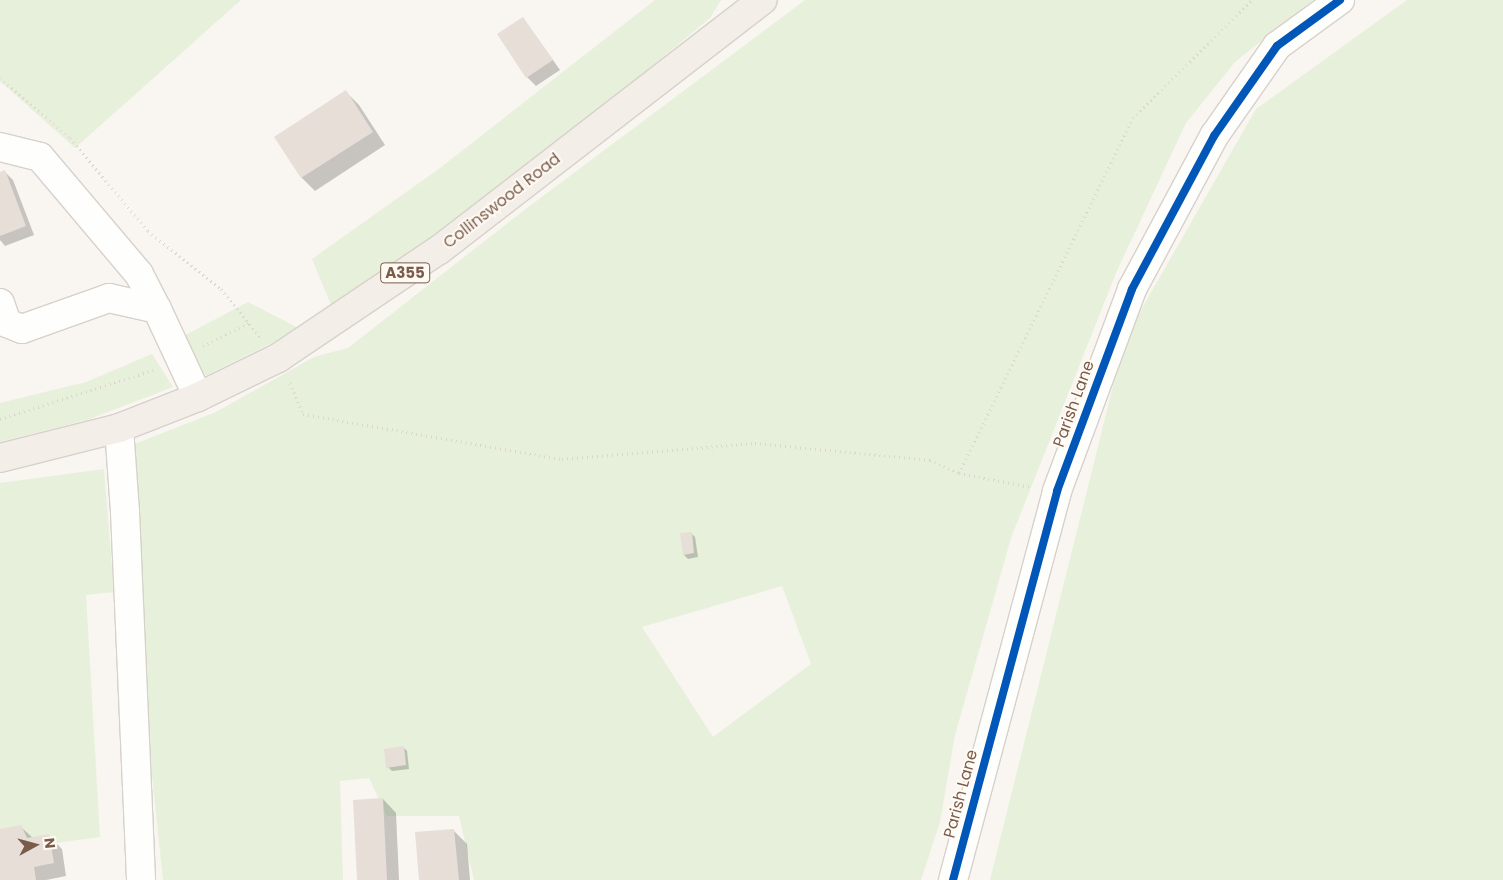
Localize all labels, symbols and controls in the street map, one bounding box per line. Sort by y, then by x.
street label: Collinswood Road [440,149,564,253]
road number: A355 [380,260,430,286]
street label: Parish Lane [1049,358,1099,450]
street label: Parish Lane [940,748,982,840]
north arrow [10,820,60,870]
text: N [39,837,60,850]

